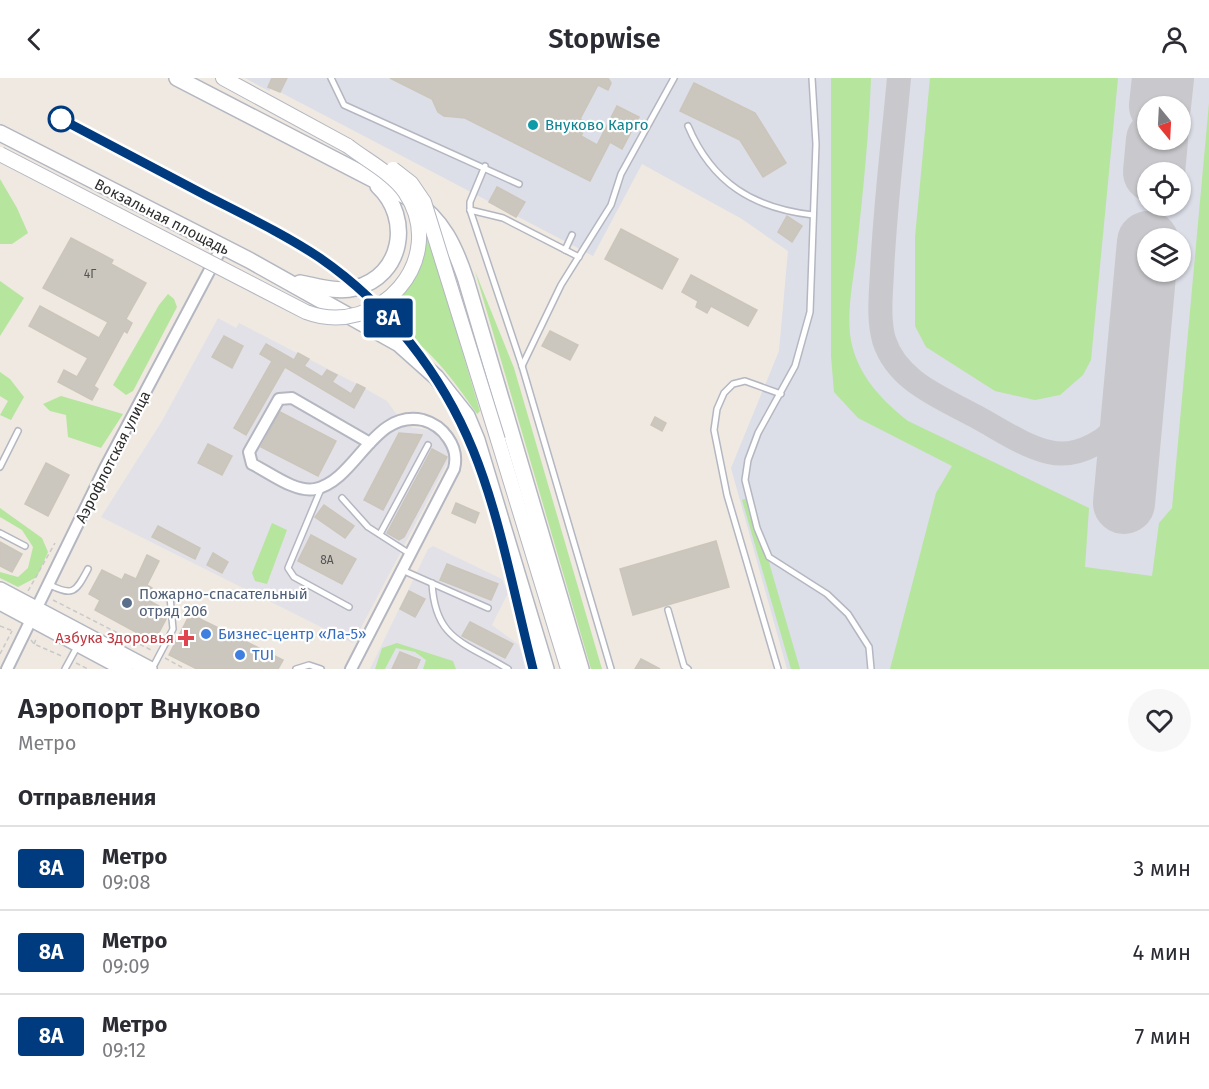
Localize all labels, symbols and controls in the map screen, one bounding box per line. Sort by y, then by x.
icon: back [18,23,51,56]
text: Stopwise [548,23,661,55]
icon: person [1158,23,1191,56]
north arrow [1137,96,1191,150]
map controls [1137,96,1191,282]
unlabelled marker [48,106,74,132]
place label: Внуково Карго [545,116,649,134]
marker: Внуково Карго [526,118,540,132]
button: locate [1137,162,1191,216]
street label: Вокзальная площадь [91,175,233,259]
button: layers [1137,228,1191,282]
house number: 4Г [84,267,96,281]
line badge: 8А [361,298,415,338]
text: 8А [376,305,400,331]
street label: Аэрофлотская улица [72,388,154,526]
house number: 8А [320,553,334,567]
place label: Пожарно-спасательный отряд 206 [139,585,308,620]
marker: Пожарно-спасательный отряд 206 [120,596,134,610]
place label: Бизнес-центр «Ла-5» [218,625,367,643]
marker: Бизнес-центр «Ла-5» [199,627,213,641]
place label: Азбука Здоровья [55,629,174,647]
marker: Азбука Здоровья [179,631,193,645]
place label: TUI [252,646,274,664]
marker: TUI [233,648,247,662]
button: heart [1128,689,1191,752]
text: Аэропорт Внуково [18,692,261,725]
text: Метро [18,731,77,755]
text: Отправления [18,784,156,811]
text: Метро [102,843,167,870]
text: 8А [39,855,63,881]
text: 3 мин [1133,855,1191,882]
text: 09:08 [102,870,150,894]
text: Метро [102,927,167,954]
text: 8А [39,939,63,965]
text: 4 мин [1132,939,1191,966]
text: 09:09 [102,954,150,978]
text: Метро [102,1011,167,1038]
text: 8А [39,1023,63,1049]
text: 7 мин [1134,1023,1191,1050]
text: 09:12 [102,1038,146,1062]

